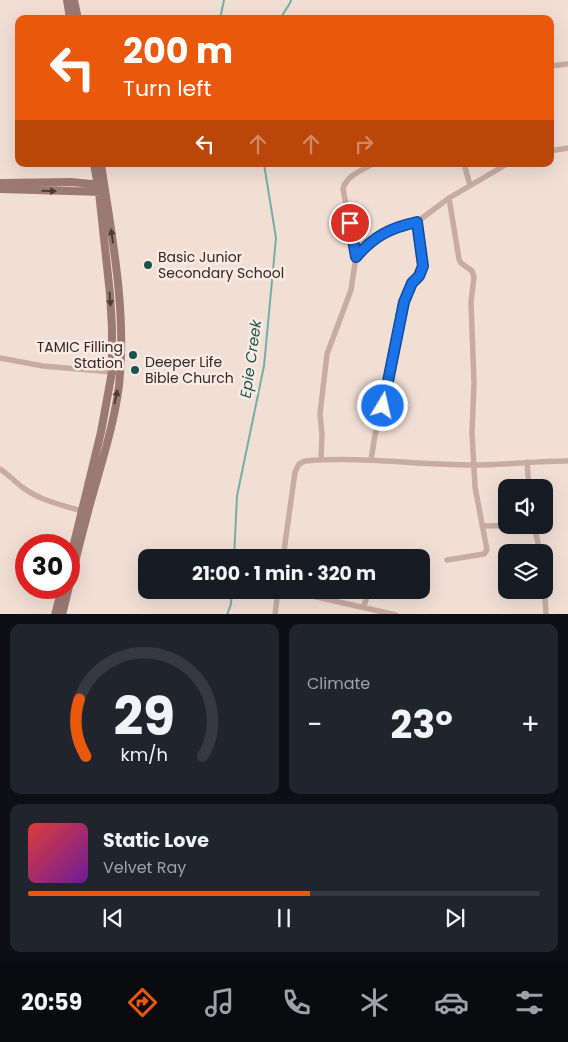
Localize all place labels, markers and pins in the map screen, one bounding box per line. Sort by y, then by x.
pin [329,202,371,244]
place label: Basic Junior Secondary School [158,247,284,283]
marker: Basic Junior Secondary School [142,259,154,271]
place label: TAMIC Filling Station [37,337,123,373]
marker: TAMIC Filling Station [127,349,139,361]
place label: Deeper Life Bible Church [145,352,234,388]
marker: Deeper Life Bible Church [129,364,141,376]

